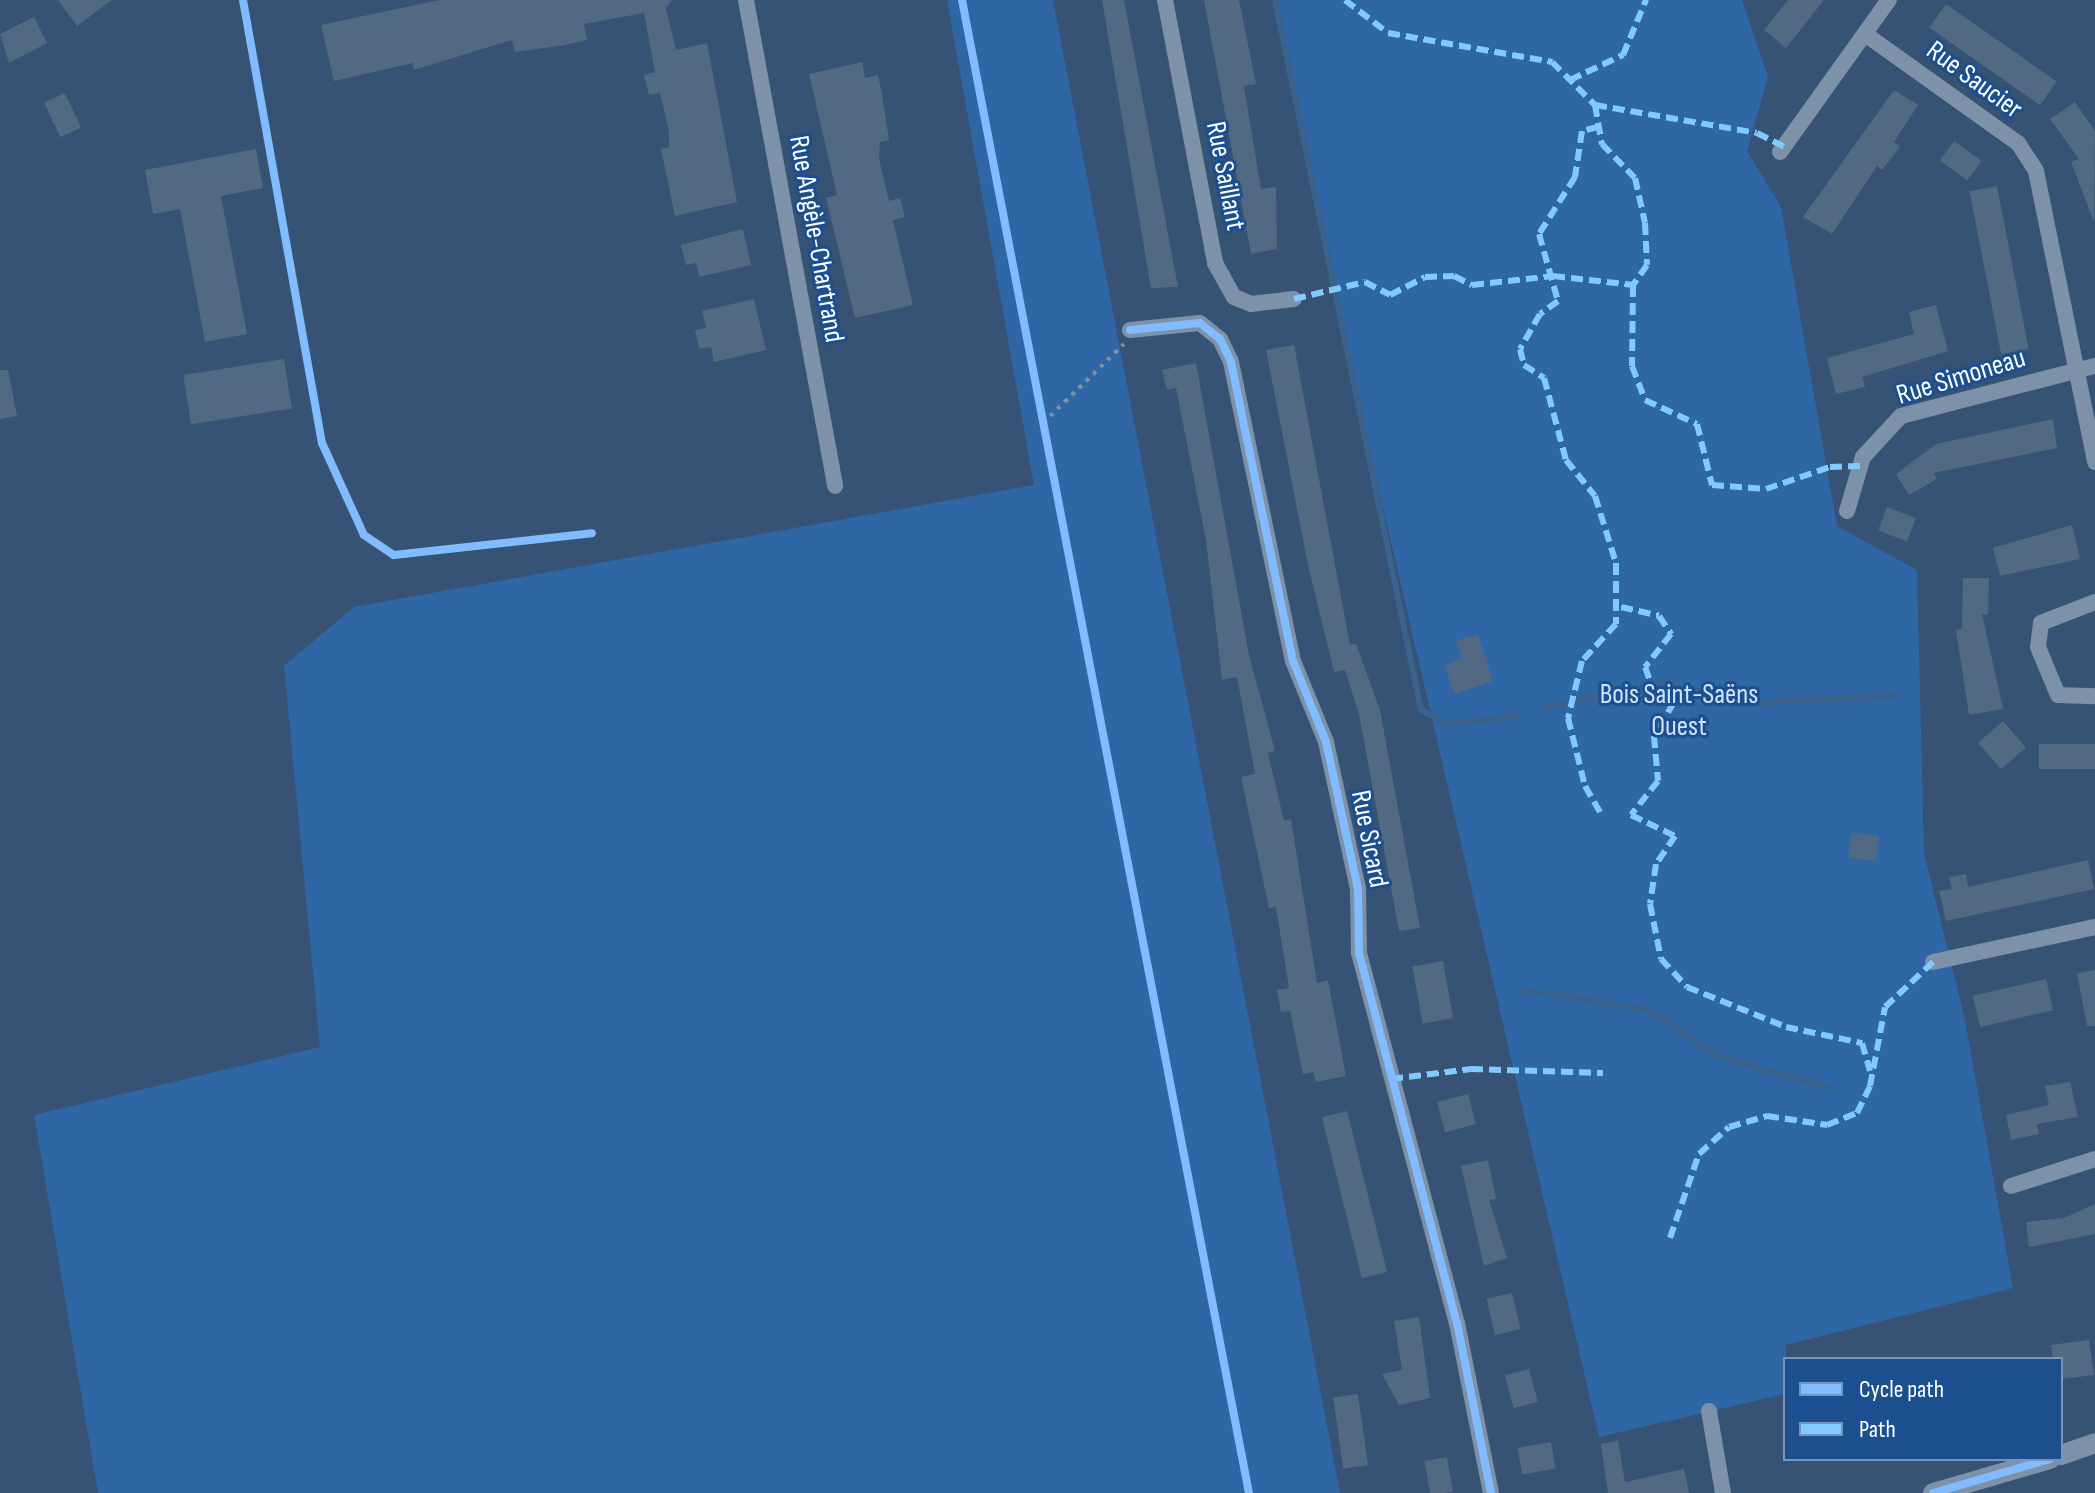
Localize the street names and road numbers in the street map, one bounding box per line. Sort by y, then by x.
street label: Rue Saucier [1919,34,2029,126]
street label: Rue Saillant [1198,119,1252,233]
street label: Rue Angèle-Chartrand [781,133,851,345]
street label: Rue Simoneau [1893,342,2029,412]
street label: Rue Sicard [1343,787,1395,891]

